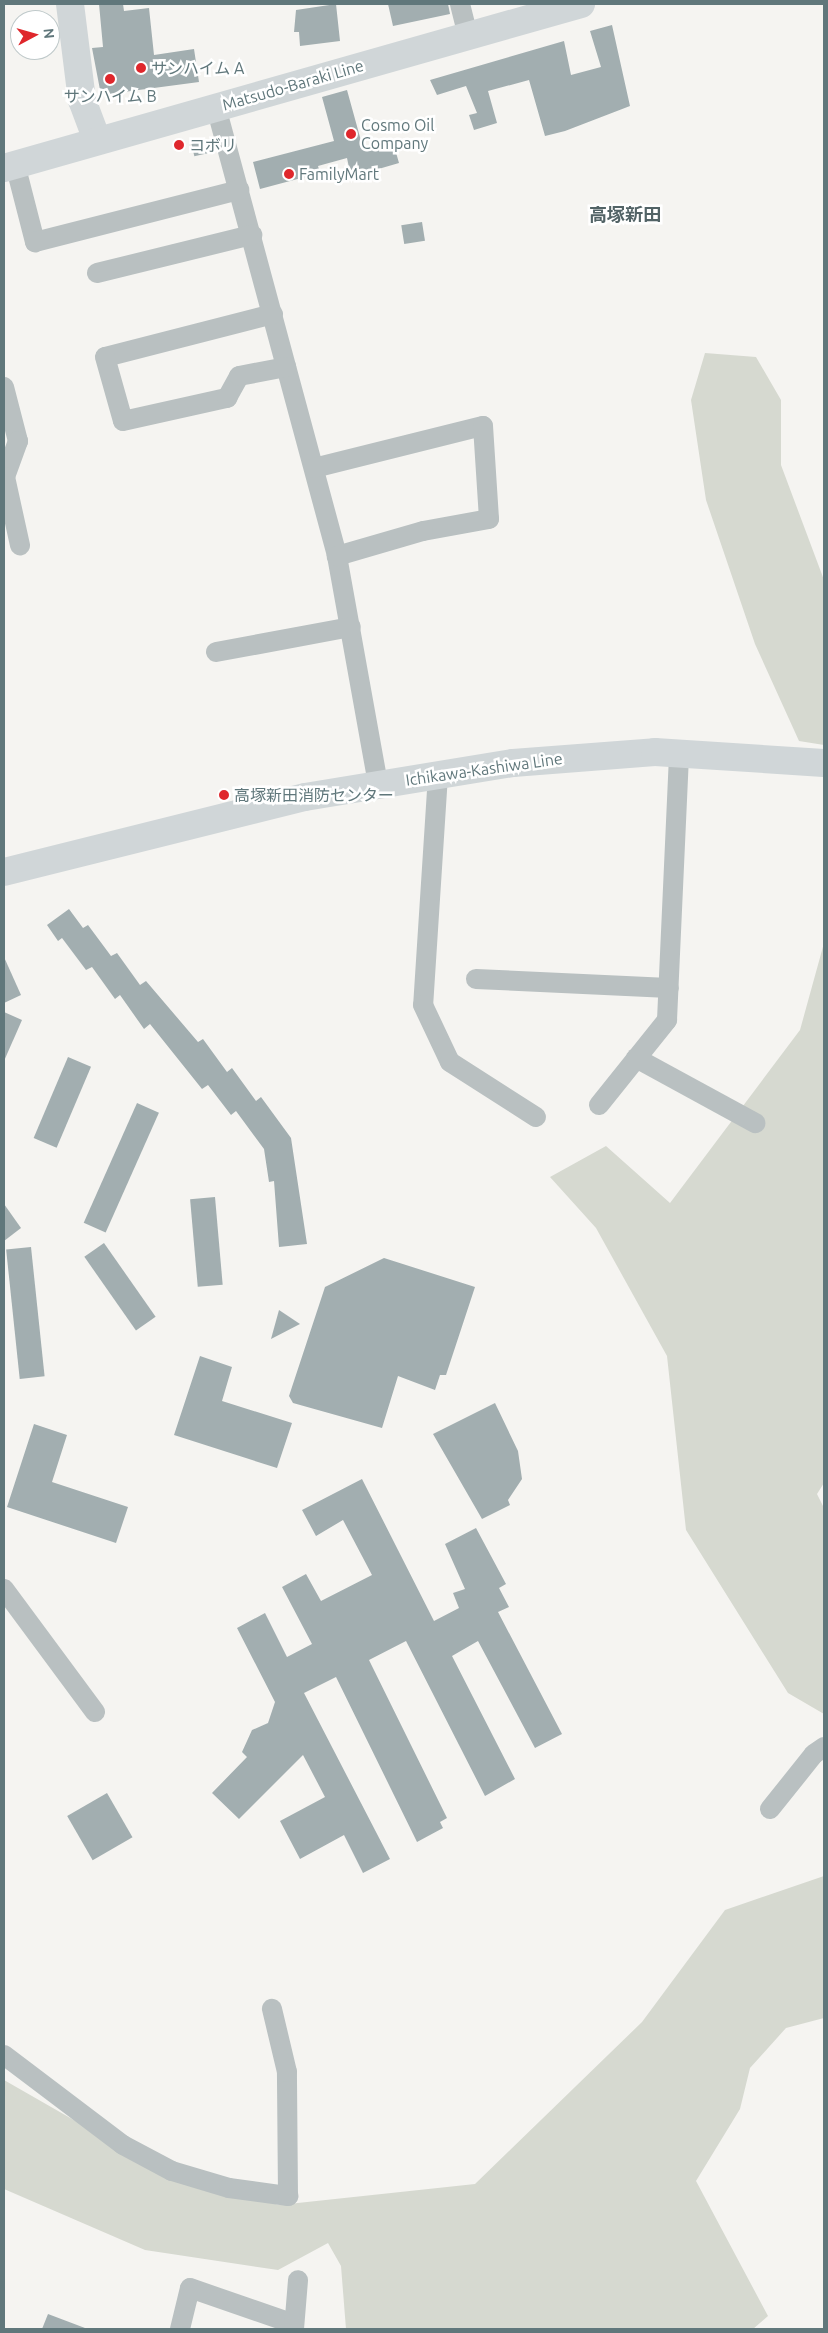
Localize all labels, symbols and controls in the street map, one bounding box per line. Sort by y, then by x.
north arrow [10,10,60,60]
text: N [40,27,57,40]
street label: Matsudo-Baraki Line [220,56,366,114]
place label: サンハイム A [151,58,245,78]
marker: サンハイム A [135,62,147,74]
marker: サンハイム B [104,73,116,85]
place label: サンハイム B [63,86,157,106]
place label: Cosmo Oil Company [361,115,434,153]
marker: Cosmo Oil Company [345,128,357,140]
place label: コボリ [189,135,237,155]
marker: コボリ [173,139,185,151]
place label: FamilyMart [299,164,379,184]
marker: FamilyMart [283,168,295,180]
district label: 高塚新田 [589,203,661,225]
street label: Ichikawa-Kashiwa Line [404,748,564,790]
place label: 高塚新田消防センター [234,785,394,805]
marker: 高塚新田消防センター [218,789,230,801]

